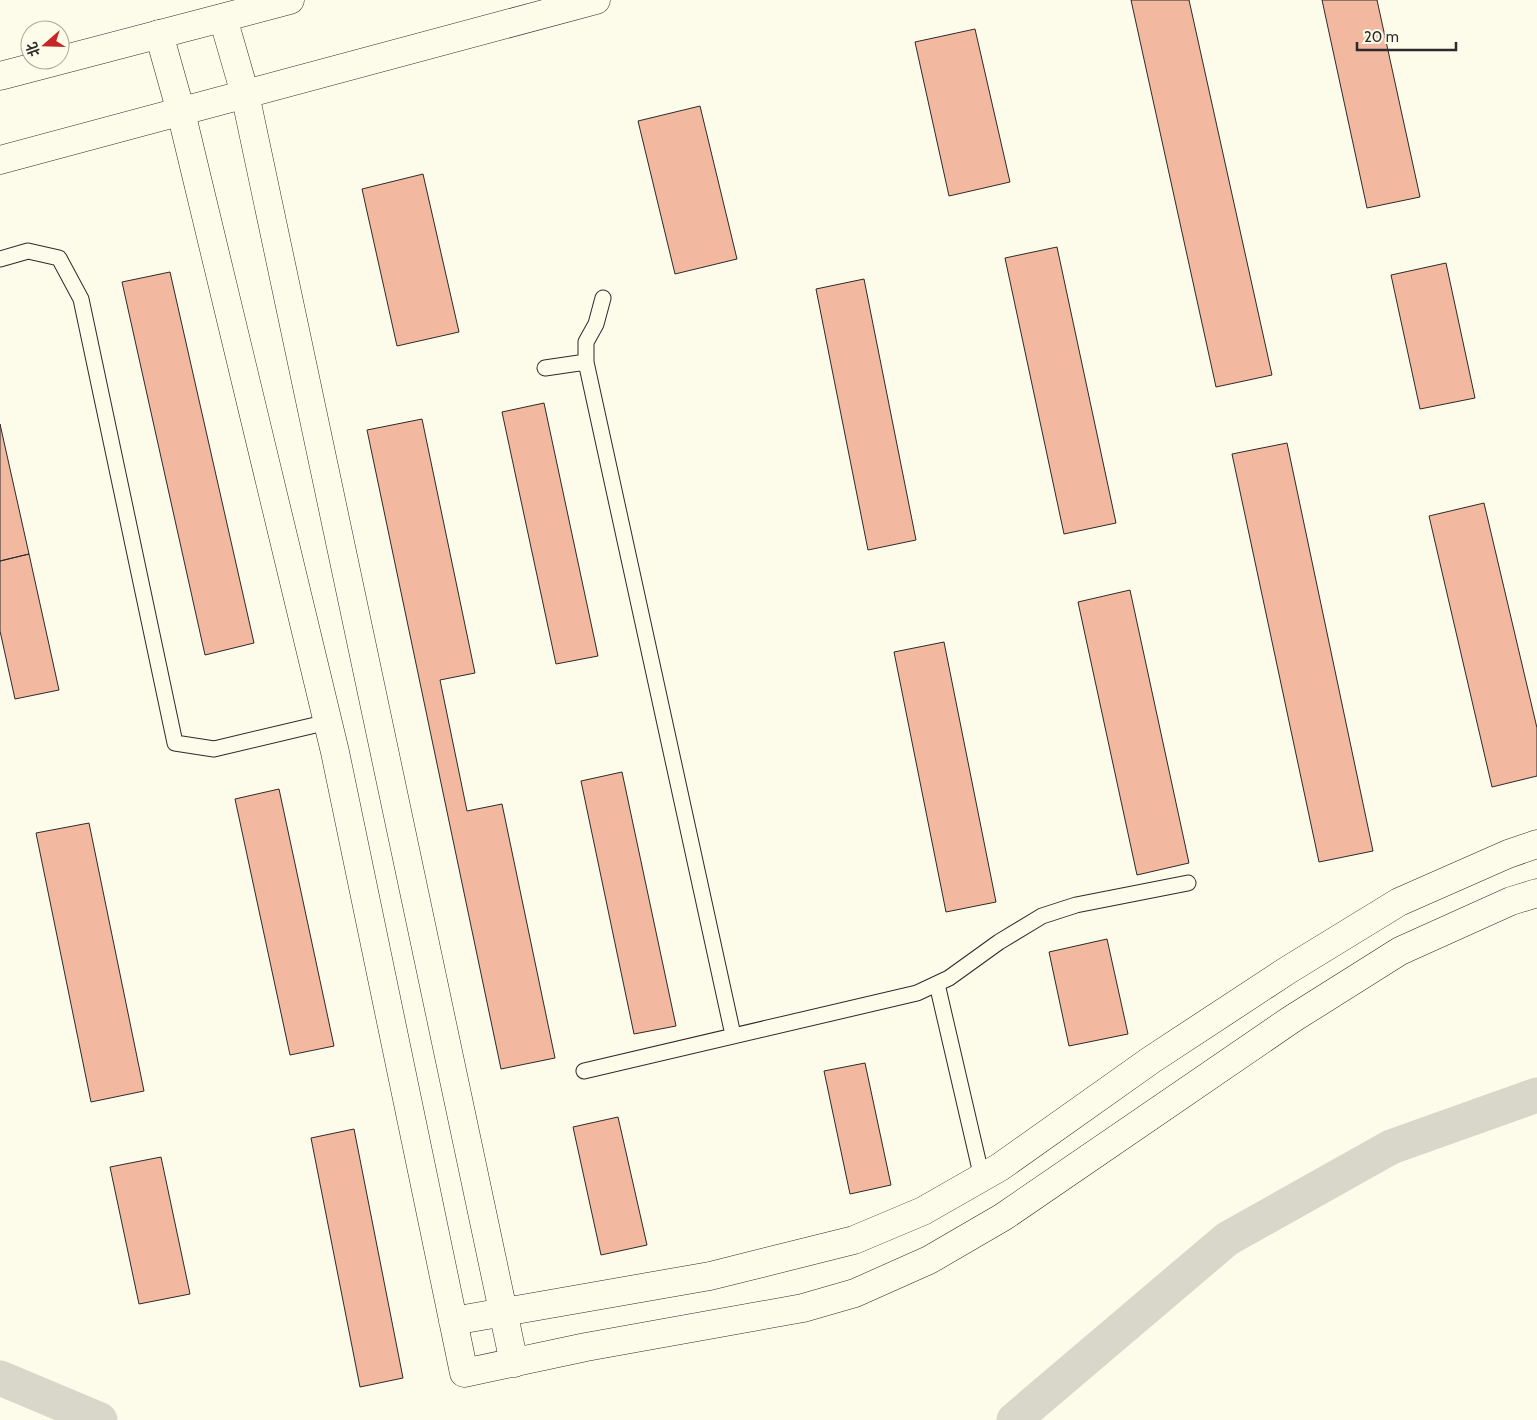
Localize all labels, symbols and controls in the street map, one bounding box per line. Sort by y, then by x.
north arrow [20,20,70,70]
scale bar [1357,20,1456,52]
text: 20 m [1364,28,1399,46]
text: 北 [22,40,44,59]

